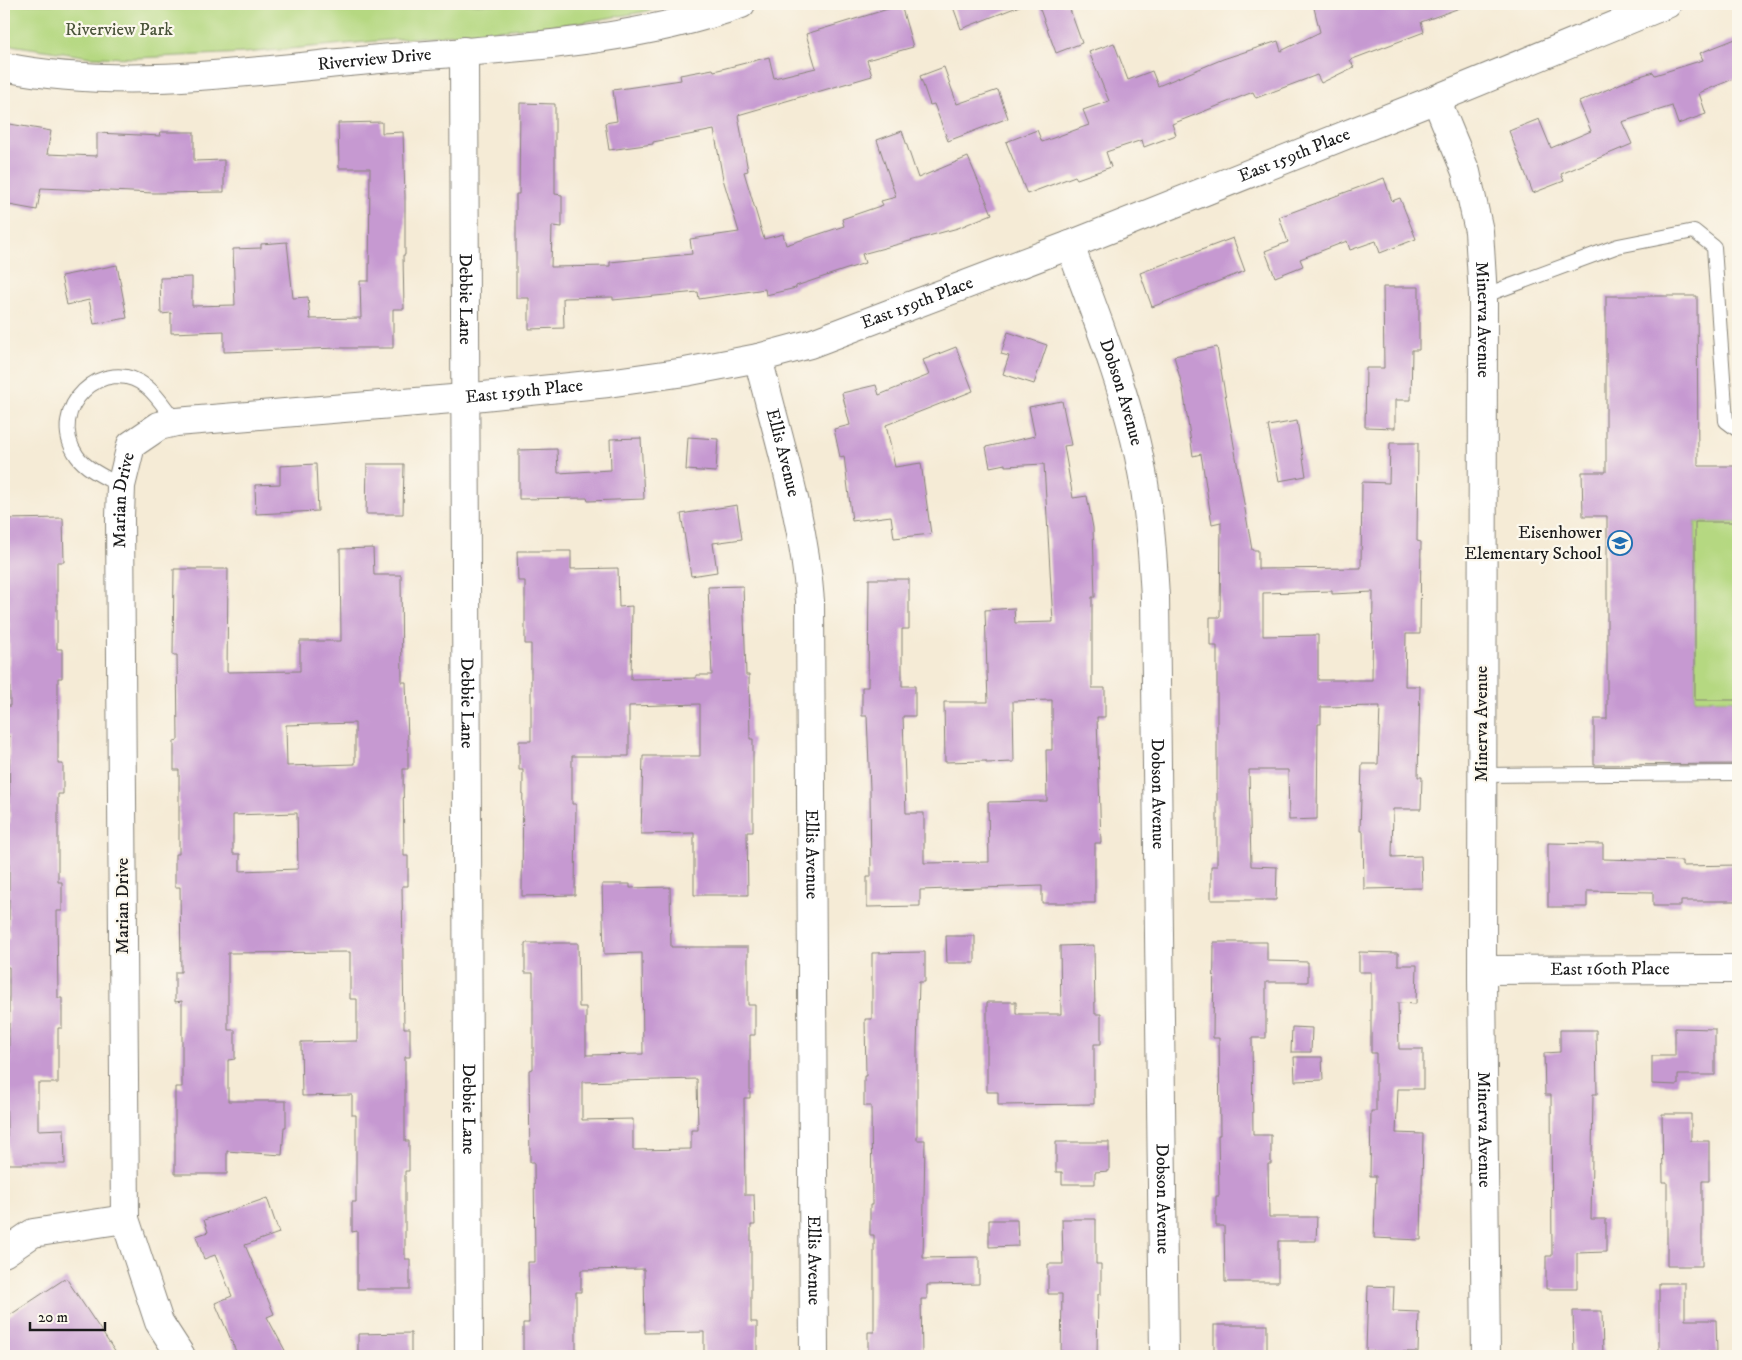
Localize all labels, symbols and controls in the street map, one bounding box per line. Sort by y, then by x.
park label: Riverview Park [65,19,173,41]
street label: Riverview Drive [317,44,432,76]
street label: East 159th Place [1235,123,1353,188]
street label: Debbie Lane [454,253,476,345]
street label: Minerva Avenue [1470,261,1494,378]
street label: East 159th Place [858,272,976,334]
street label: Dobson Avenue [1094,336,1147,448]
street label: East 159th Place [464,375,584,409]
street label: Ellis Avenue [761,406,804,499]
street label: Marian Drive [109,450,140,548]
place label: Eisenhower Elementary School [1464,522,1603,565]
school or university icon: Eisenhower Elementary School [1607,530,1633,556]
street label: Debbie Lane [455,657,478,749]
street label: Minerva Avenue [1471,666,1493,782]
street label: Dobson Avenue [1146,738,1169,849]
street label: Ellis Avenue [800,809,823,899]
street label: Marian Drive [112,858,134,954]
street label: East 160th Place [1550,958,1670,981]
street label: Debbie Lane [457,1063,479,1155]
street label: Minerva Avenue [1472,1071,1495,1188]
street label: Dobson Avenue [1150,1143,1174,1254]
street label: Ellis Avenue [802,1215,825,1305]
scale bar [30,1300,105,1332]
text: 20 m [38,1308,68,1327]

